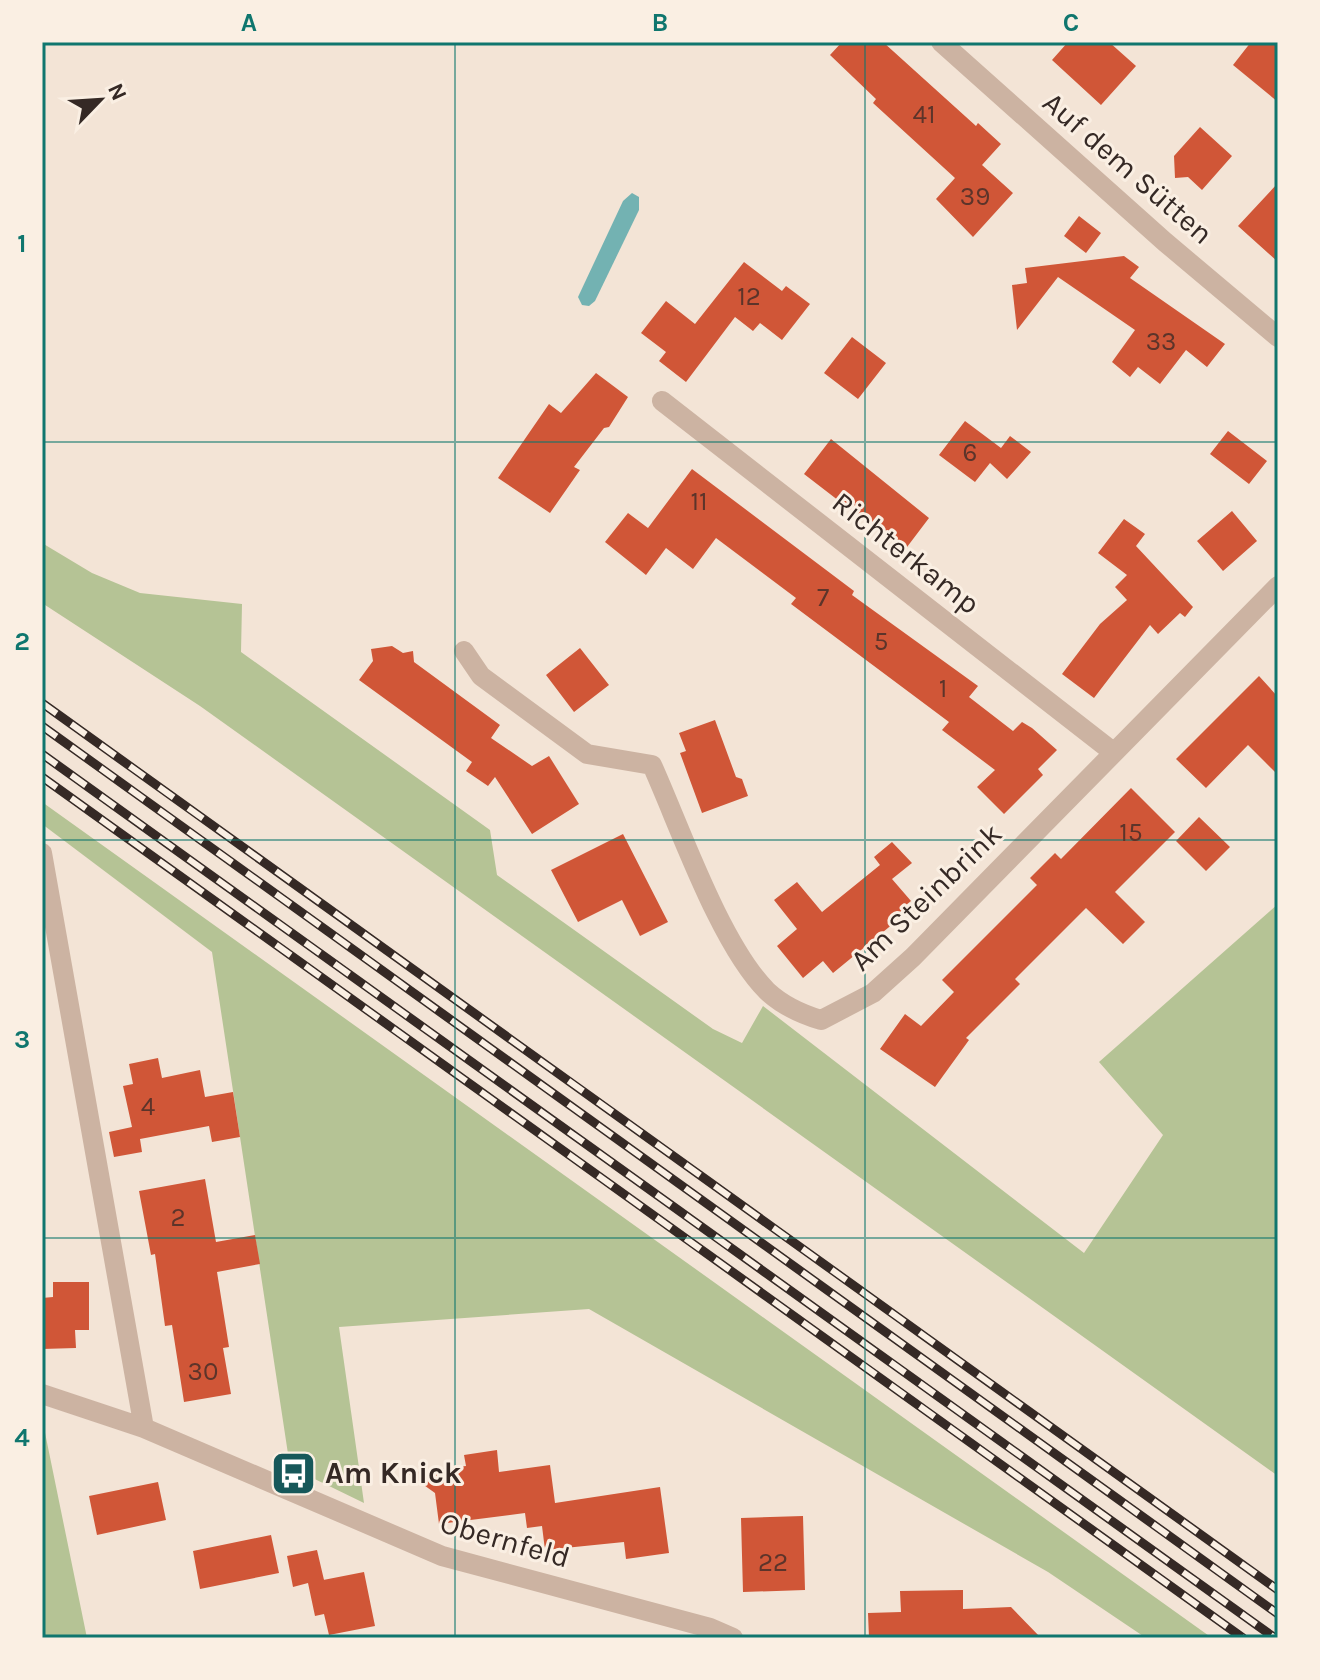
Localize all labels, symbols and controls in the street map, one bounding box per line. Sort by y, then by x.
text: A [241,7,257,38]
text: B [652,7,668,38]
text: C [1063,7,1079,38]
north arrow [60,60,140,140]
text: N [102,79,132,105]
street label: Auf dem Sütten [1036,84,1220,252]
house number: 41 [912,99,936,130]
house number: 39 [960,181,990,212]
text: 1 [17,228,27,259]
house number: 12 [737,281,761,312]
house number: 33 [1146,326,1176,357]
house number: 6 [963,437,977,468]
street label: Richterkamp [825,484,987,622]
house number: 11 [690,486,708,517]
house number: 7 [817,582,829,613]
text: 2 [14,626,30,657]
house number: 5 [874,626,888,657]
house number: 1 [939,673,947,704]
street label: Am Steinbrink [843,816,1009,978]
house number: 15 [1119,817,1143,848]
text: 3 [14,1024,30,1055]
house number: 4 [141,1091,155,1122]
house number: 2 [170,1202,186,1233]
house number: 30 [188,1356,218,1387]
text: 4 [14,1422,30,1453]
bus stop icon: Am Knick [270,1449,318,1497]
place label: Am Knick [325,1455,462,1491]
street label: Obernfeld [436,1504,574,1576]
house number: 22 [758,1547,788,1578]

